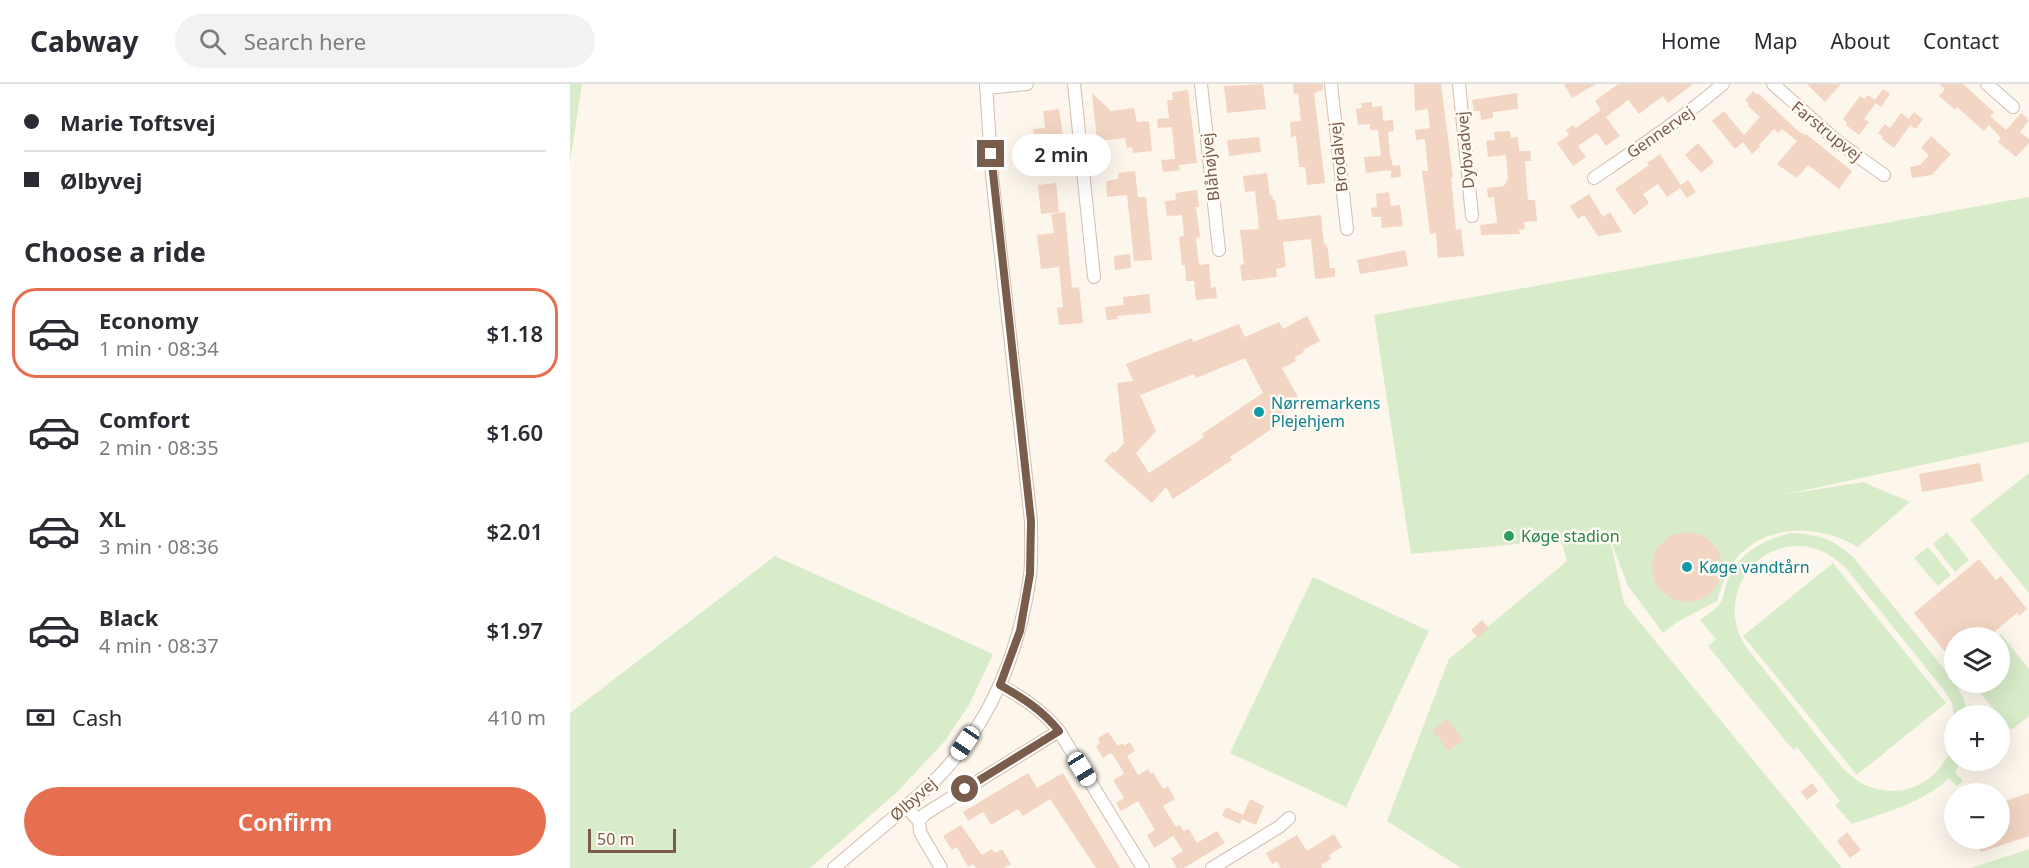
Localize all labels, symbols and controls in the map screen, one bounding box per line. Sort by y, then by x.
search box [175,14,595,68]
text: Cabway [30,22,139,60]
icon: search [196,25,229,58]
text: Search here [244,26,366,56]
text: Home [1661,27,1721,55]
text: Map [1754,27,1797,55]
text: About [1830,27,1890,55]
text: Contact [1923,27,1999,55]
street label: Farstrupvej [1787,96,1867,166]
street label: Gennervej [1622,101,1698,163]
text: Marie Toftsvej [60,107,215,137]
street label: Dybvadvej [1451,110,1479,190]
street label: Brodalvej [1323,121,1353,193]
street label: Blåhøjvej [1195,132,1225,202]
callout: 2 min [1012,133,1111,175]
route end [977,140,1004,167]
text: 2 min [1034,141,1089,168]
text: Ølbyvej [60,165,142,195]
text: Choose a ride [24,233,206,270]
text: Economy [99,305,198,335]
icon: car [27,306,81,360]
text: $1.18 [487,318,543,348]
text: 1 min · 08:34 [99,335,219,362]
place label: Nørremarkens Plejehjem [1271,392,1380,432]
text: Comfort [99,404,190,434]
icon: car [27,405,81,459]
marker: Nørremarkens Plejehjem [1252,405,1266,419]
text: $1.60 [487,417,543,447]
text: 2 min · 08:35 [99,434,219,461]
text: XL [99,503,126,533]
icon: car [27,504,81,558]
text: $2.01 [487,516,543,546]
place label: Køge stadion [1521,525,1620,547]
marker: Køge stadion [1502,529,1516,543]
text: 3 min · 08:36 [99,533,219,560]
place label: Køge vandtårn [1699,556,1810,578]
marker: Køge vandtårn [1680,560,1694,574]
text: Black [99,602,158,632]
icon: car [27,603,81,657]
text: $1.97 [487,615,543,645]
map controls [1944,627,2010,849]
button: layers [1944,627,2010,693]
text: 4 min · 08:37 [99,632,219,659]
icon: cash [24,701,57,734]
text: Cash [72,702,122,732]
text: 410 m [488,704,546,731]
button: + [1944,705,2010,771]
car [947,723,983,763]
car [1065,749,1099,789]
street label: Ølbyvej [885,772,941,826]
route start [951,775,978,802]
button: − [1944,783,2010,849]
button: Confirm [24,787,546,856]
scale bar [588,826,676,854]
text: 50 m [597,828,634,850]

